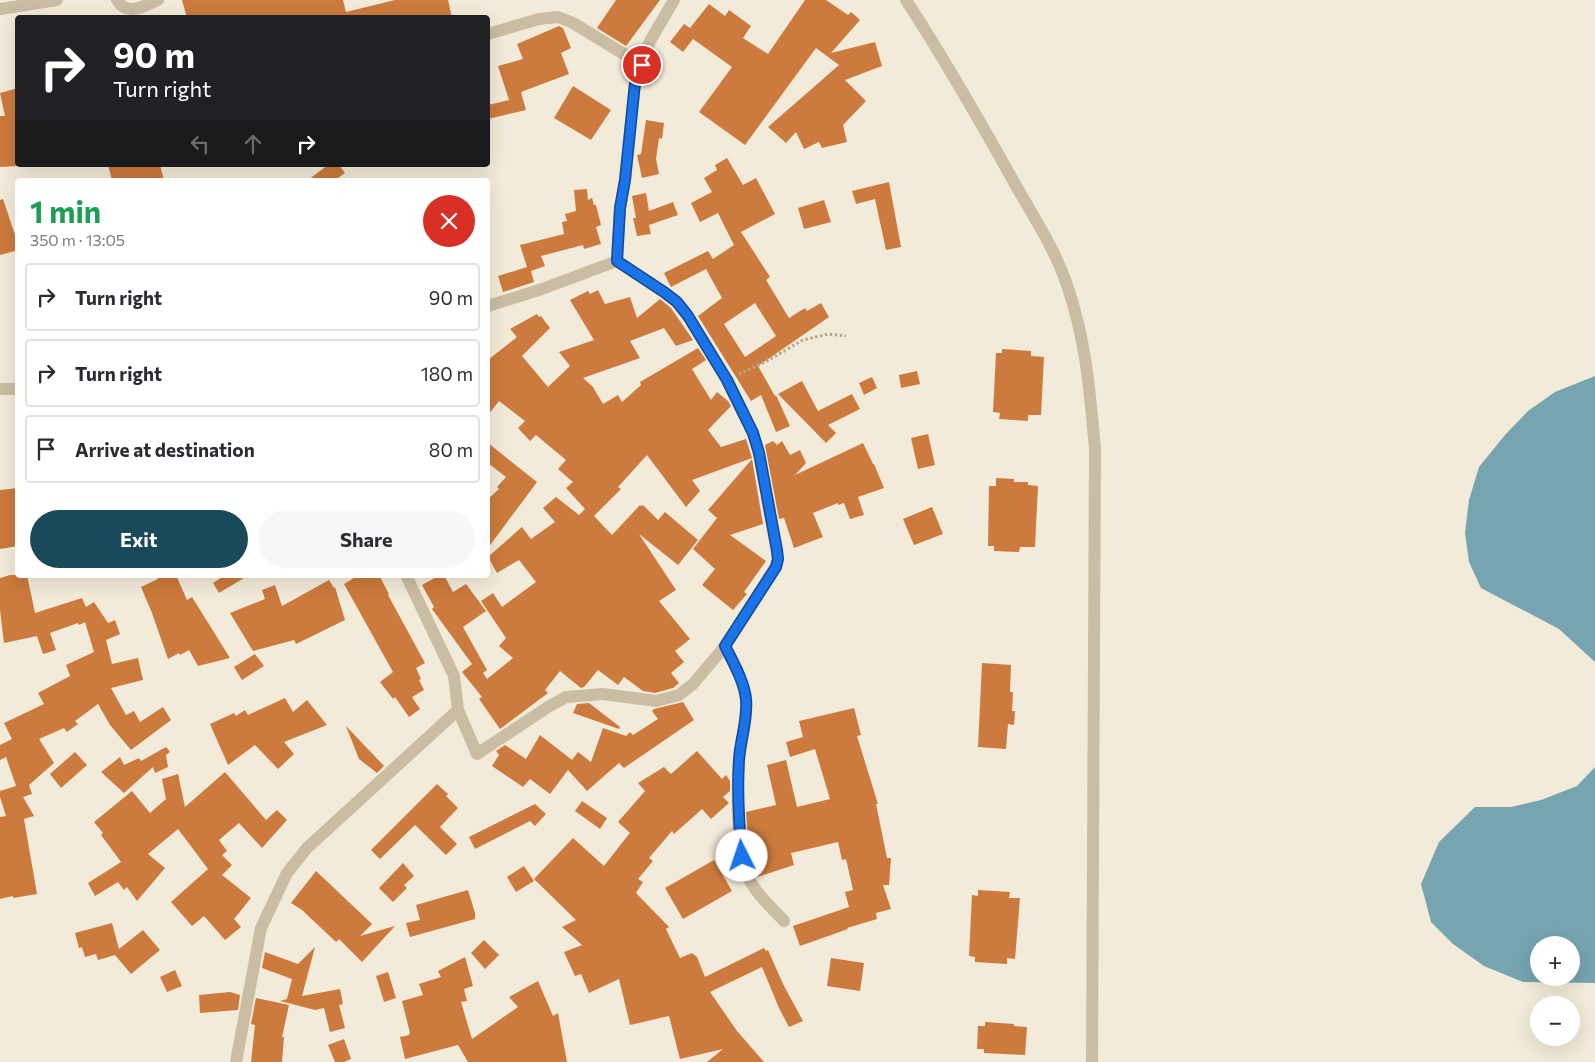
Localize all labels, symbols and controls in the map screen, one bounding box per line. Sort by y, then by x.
text: 90 m [113,32,195,75]
icon: right [30,35,95,100]
pin [621,44,663,86]
icon: arrive [628,51,656,79]
text: Turn right [113,75,211,102]
icon: left [186,130,214,158]
icon: ahead [239,130,267,158]
icon: right [292,130,320,158]
text: 1 min [30,192,101,229]
button: close [423,195,475,247]
text: 350 m · 13:05 [30,230,125,249]
icon: right [32,283,60,311]
text: Turn right [75,286,162,309]
text: 90 m [429,286,473,309]
icon: right [32,359,60,387]
text: Turn right [75,362,162,385]
text: 180 m [421,362,473,385]
icon: arrive [32,435,60,463]
text: Arrive at destination [75,438,255,461]
text: 80 m [429,438,473,461]
button: Exit [30,510,248,568]
button: Share [258,510,475,568]
position arrow [715,829,767,881]
map controls [1530,936,1580,1046]
button: + [1530,936,1580,986]
button: − [1530,996,1580,1046]

